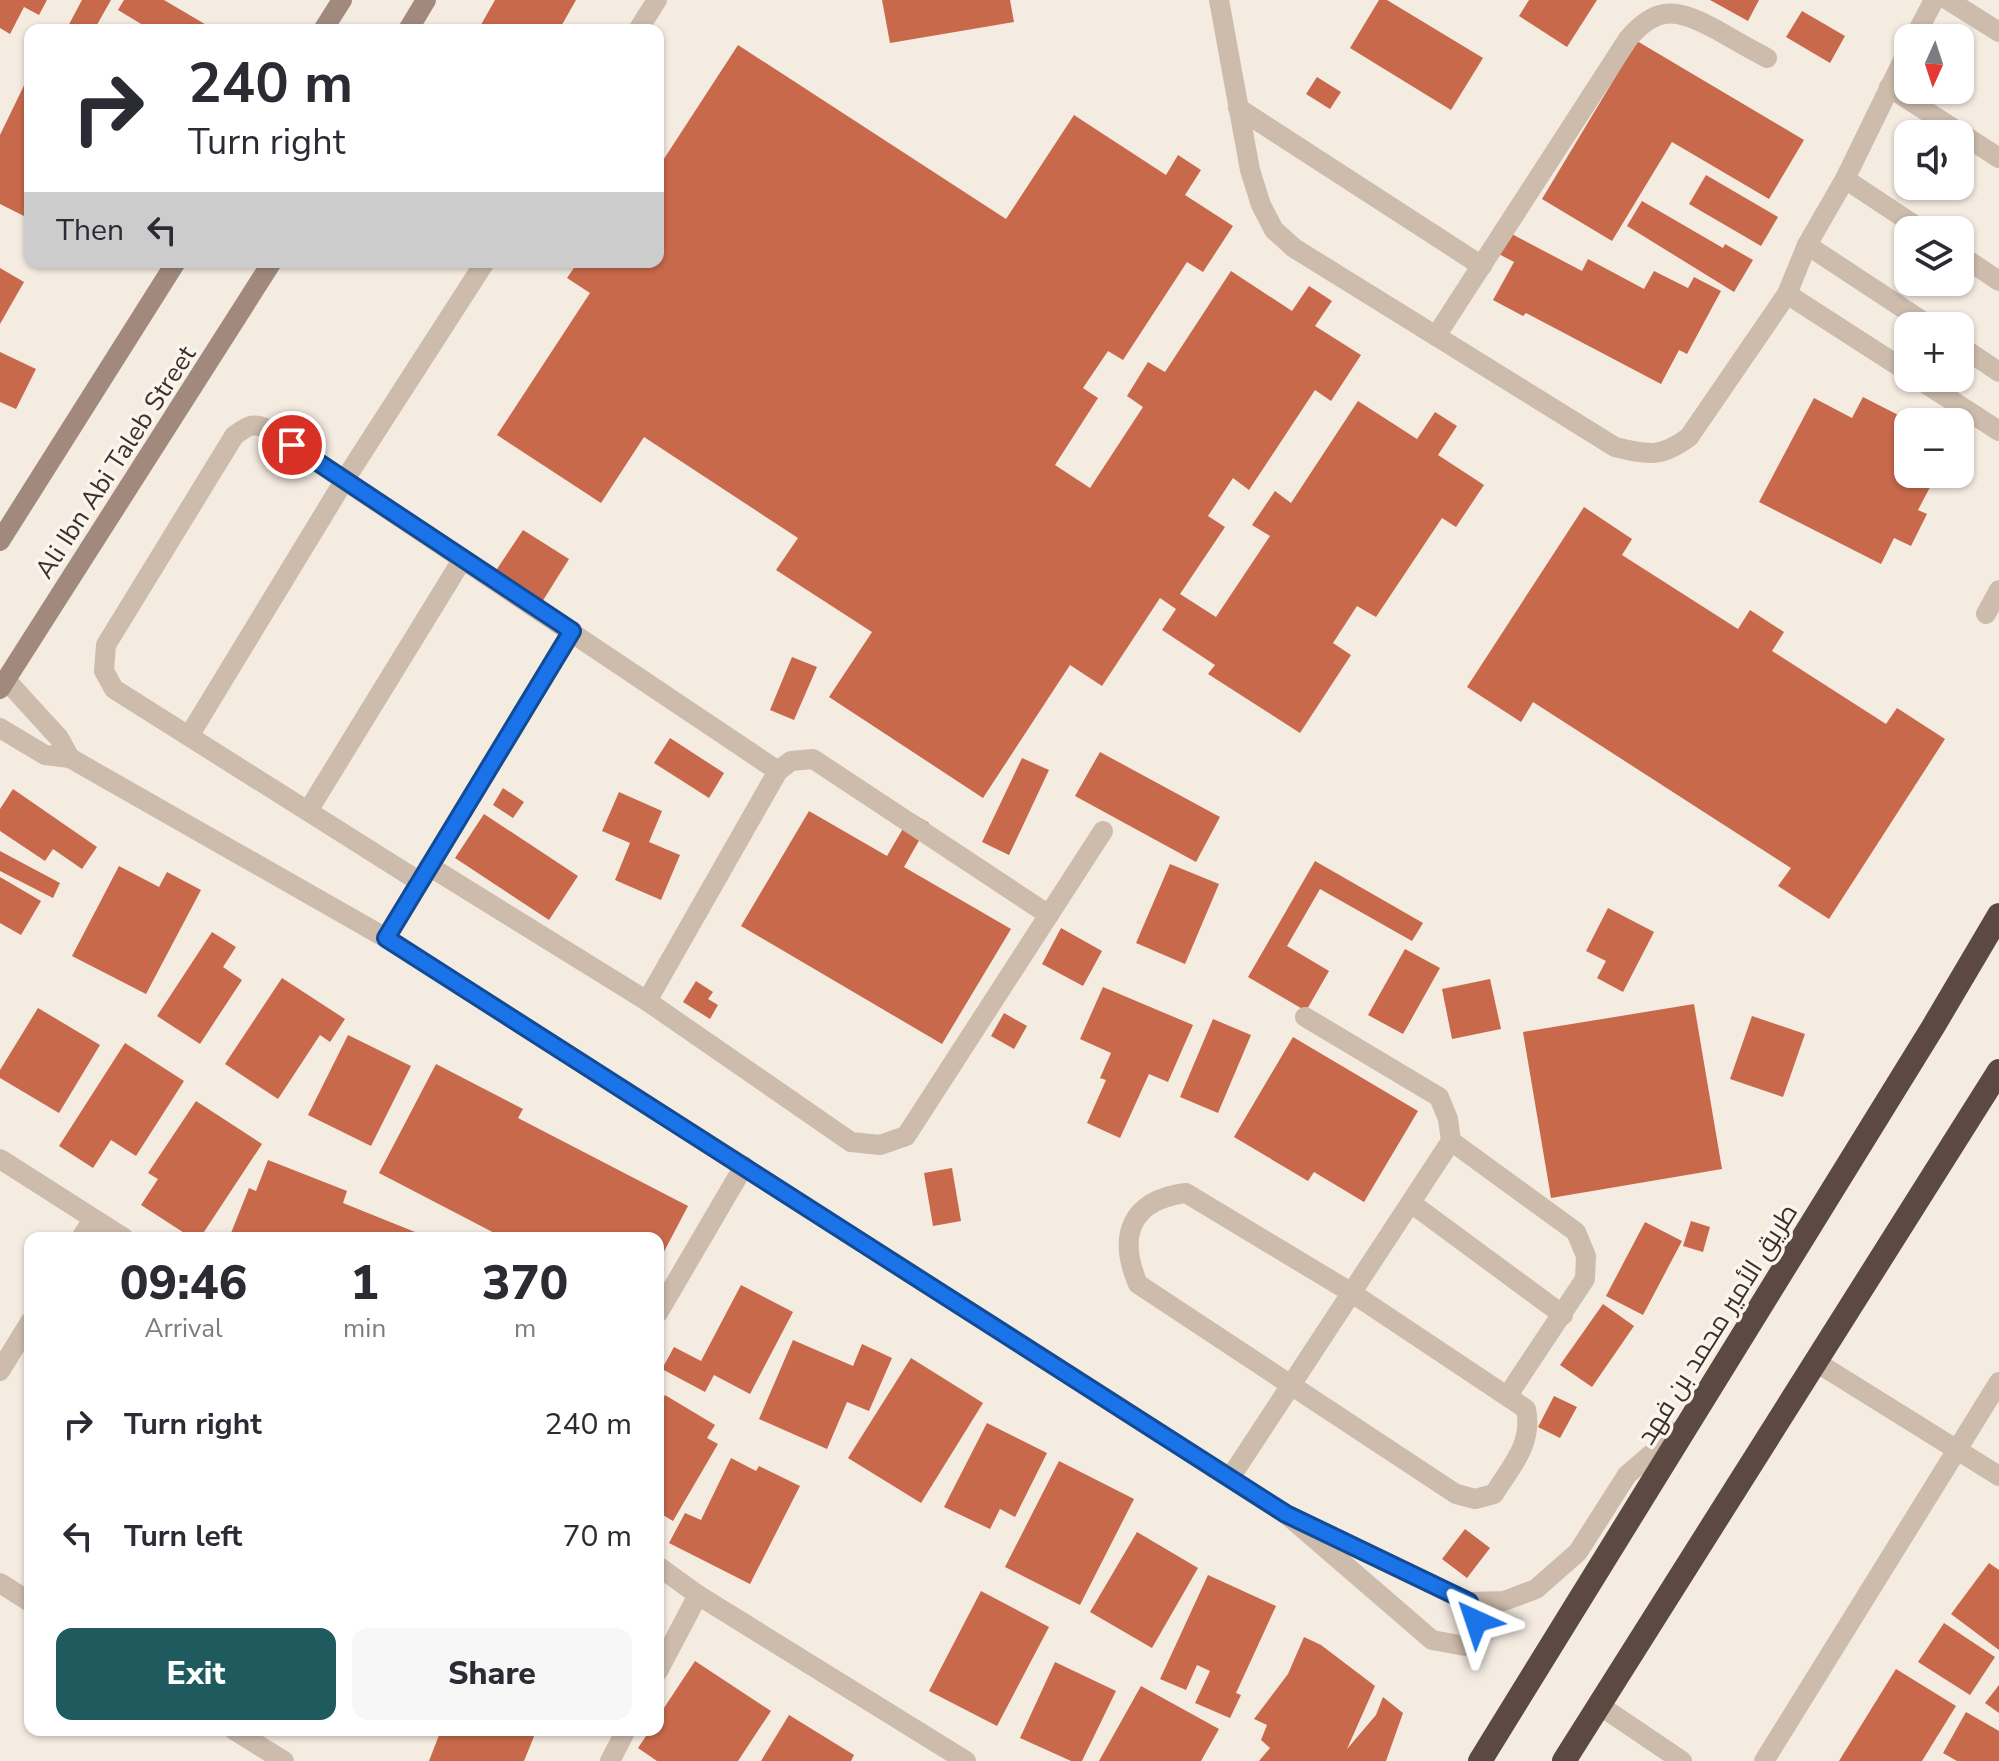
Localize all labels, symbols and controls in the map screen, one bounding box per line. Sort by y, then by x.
north arrow [1894,24,1974,104]
map controls [1894,24,1974,488]
text: 240 m [188,45,353,122]
icon: right [56,56,160,160]
text: Turn right [188,118,345,167]
button: sound [1894,120,1974,200]
icon: left [140,208,184,252]
text: Then [56,210,124,251]
button: layers [1894,216,1974,296]
button: + [1894,312,1974,392]
street label: Ali Ibn Abi Taleb Street [27,338,204,585]
button: − [1894,408,1974,488]
pin [258,411,326,479]
icon: arrive [270,423,314,467]
street label: طريق الأمير محمد بن فهد [1629,1197,1806,1451]
text: 09:46 [120,1250,247,1316]
text: 1 [350,1250,379,1316]
text: 370 [482,1250,568,1316]
text: Arrival [144,1311,223,1346]
text: min [343,1311,386,1346]
text: m [514,1311,536,1346]
icon: right [56,1402,100,1446]
text: Turn right [124,1404,262,1445]
text: 240 m [545,1404,632,1445]
icon: left [56,1514,100,1558]
text: Turn left [124,1516,242,1557]
text: 70 m [563,1516,632,1557]
position arrow [1434,1579,1518,1663]
button: Exit [56,1628,336,1720]
button: Share [352,1628,632,1720]

